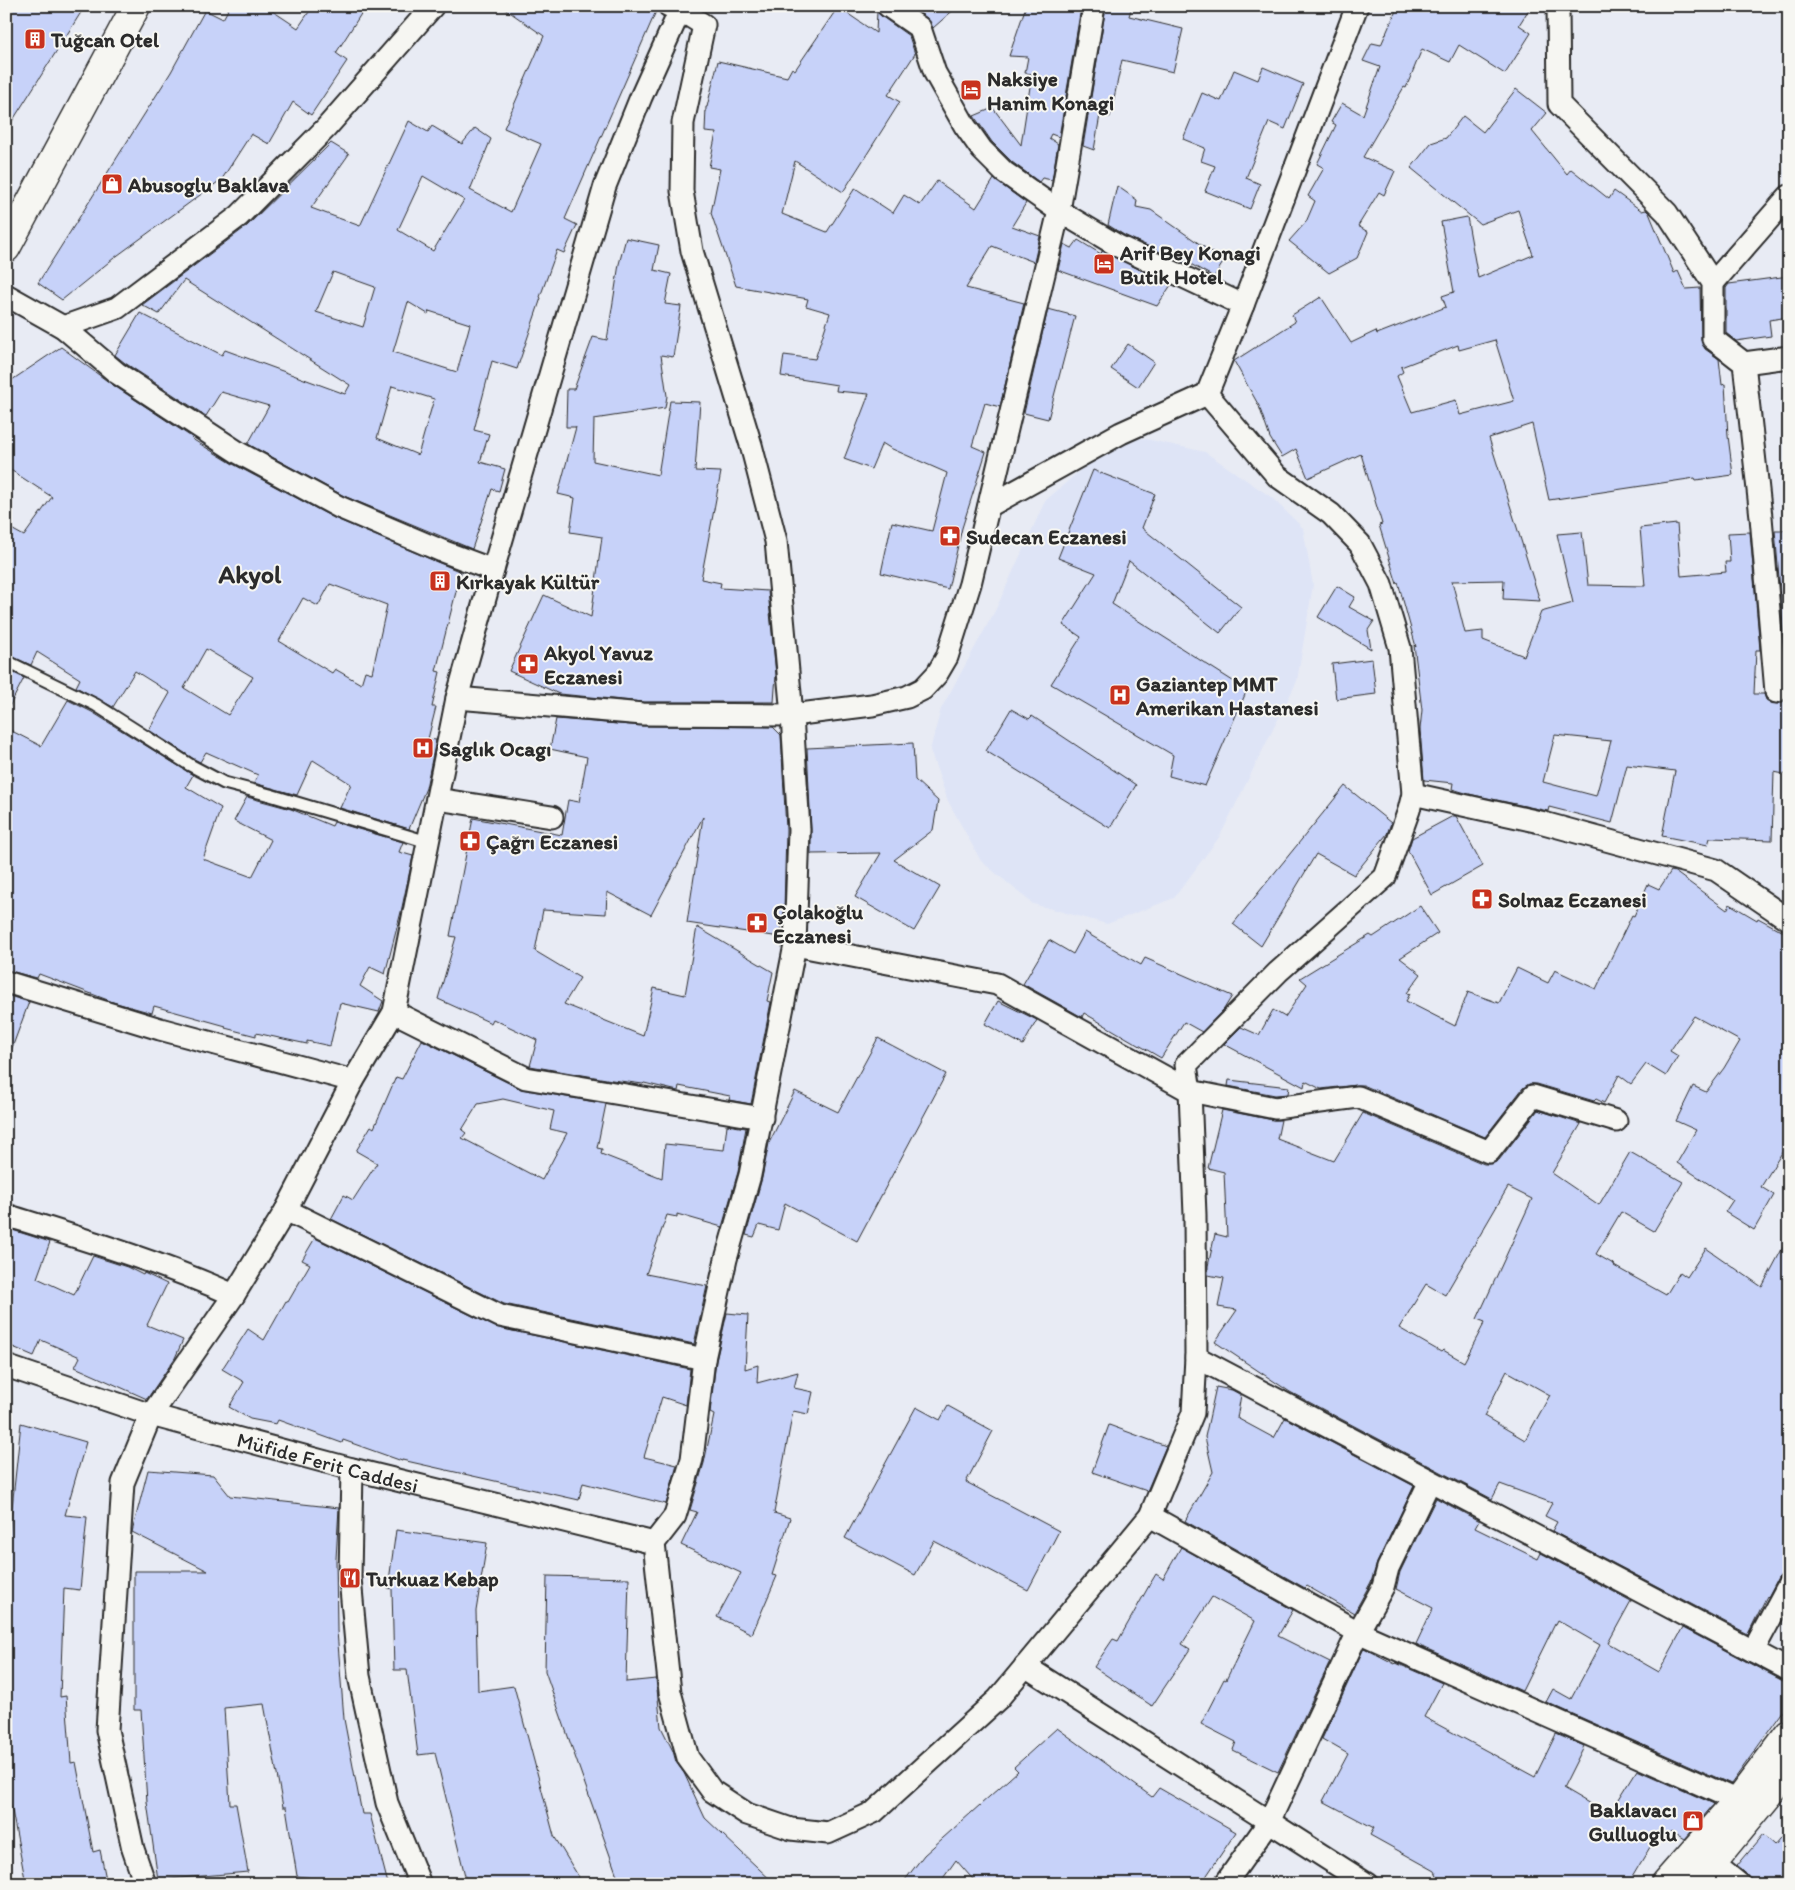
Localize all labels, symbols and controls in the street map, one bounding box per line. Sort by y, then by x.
building icon: Tuğcan Otel [23,27,47,51]
place label: Tuğcan Otel [50,27,160,53]
place label: Naksiye Hanim Konagi [987,66,1114,116]
hotel icon: Naksiye Hanim Konagi [959,78,983,102]
shop icon: Abusoglu Baklava [100,172,124,196]
place label: Abusoglu Baklava [127,172,290,198]
place label: Arif Bey Konagi Butik Hotel [1119,240,1261,289]
hotel icon: Arif Bey Konagi Butik Hotel [1092,252,1116,276]
pharmacy icon: Sudecan Eczanesi [938,524,962,548]
place label: Sudecan Eczanesi [966,524,1127,549]
district label: Akyol [218,558,282,590]
building icon: Kırkayak Kültür [428,569,452,593]
place label: Kırkayak Kültür [456,569,600,595]
place label: Akyol Yavuz Eczanesi [543,640,653,689]
pharmacy icon: Akyol Yavuz Eczanesi [516,652,540,676]
place label: Gaziantep MMT Amerikan Hastanesi [1135,671,1319,720]
hospital icon: Gaziantep MMT Amerikan Hastanesi [1108,683,1132,707]
hospital icon: Saglık Ocagı [411,736,435,760]
place label: Saglık Ocagı [439,736,551,762]
pharmacy icon: Çağrı Eczanesi [458,829,482,853]
place label: Çağrı Eczanesi [486,829,618,855]
pharmacy icon: Solmaz Eczanesi [1470,887,1494,911]
place label: Solmaz Eczanesi [1498,887,1647,912]
place label: Çolakoğlu Eczanesi [773,899,864,948]
pharmacy icon: Çolakoğlu Eczanesi [745,911,769,935]
street label: Müfide Ferit Caddesi [234,1426,421,1497]
restaurant icon: Turkuaz Kebap [338,1566,362,1590]
place label: Turkuaz Kebap [365,1566,499,1592]
place label: Baklavacı Gulluoglu [1589,1797,1677,1847]
shop icon: Baklavacı Gulluoglu [1681,1809,1705,1833]

